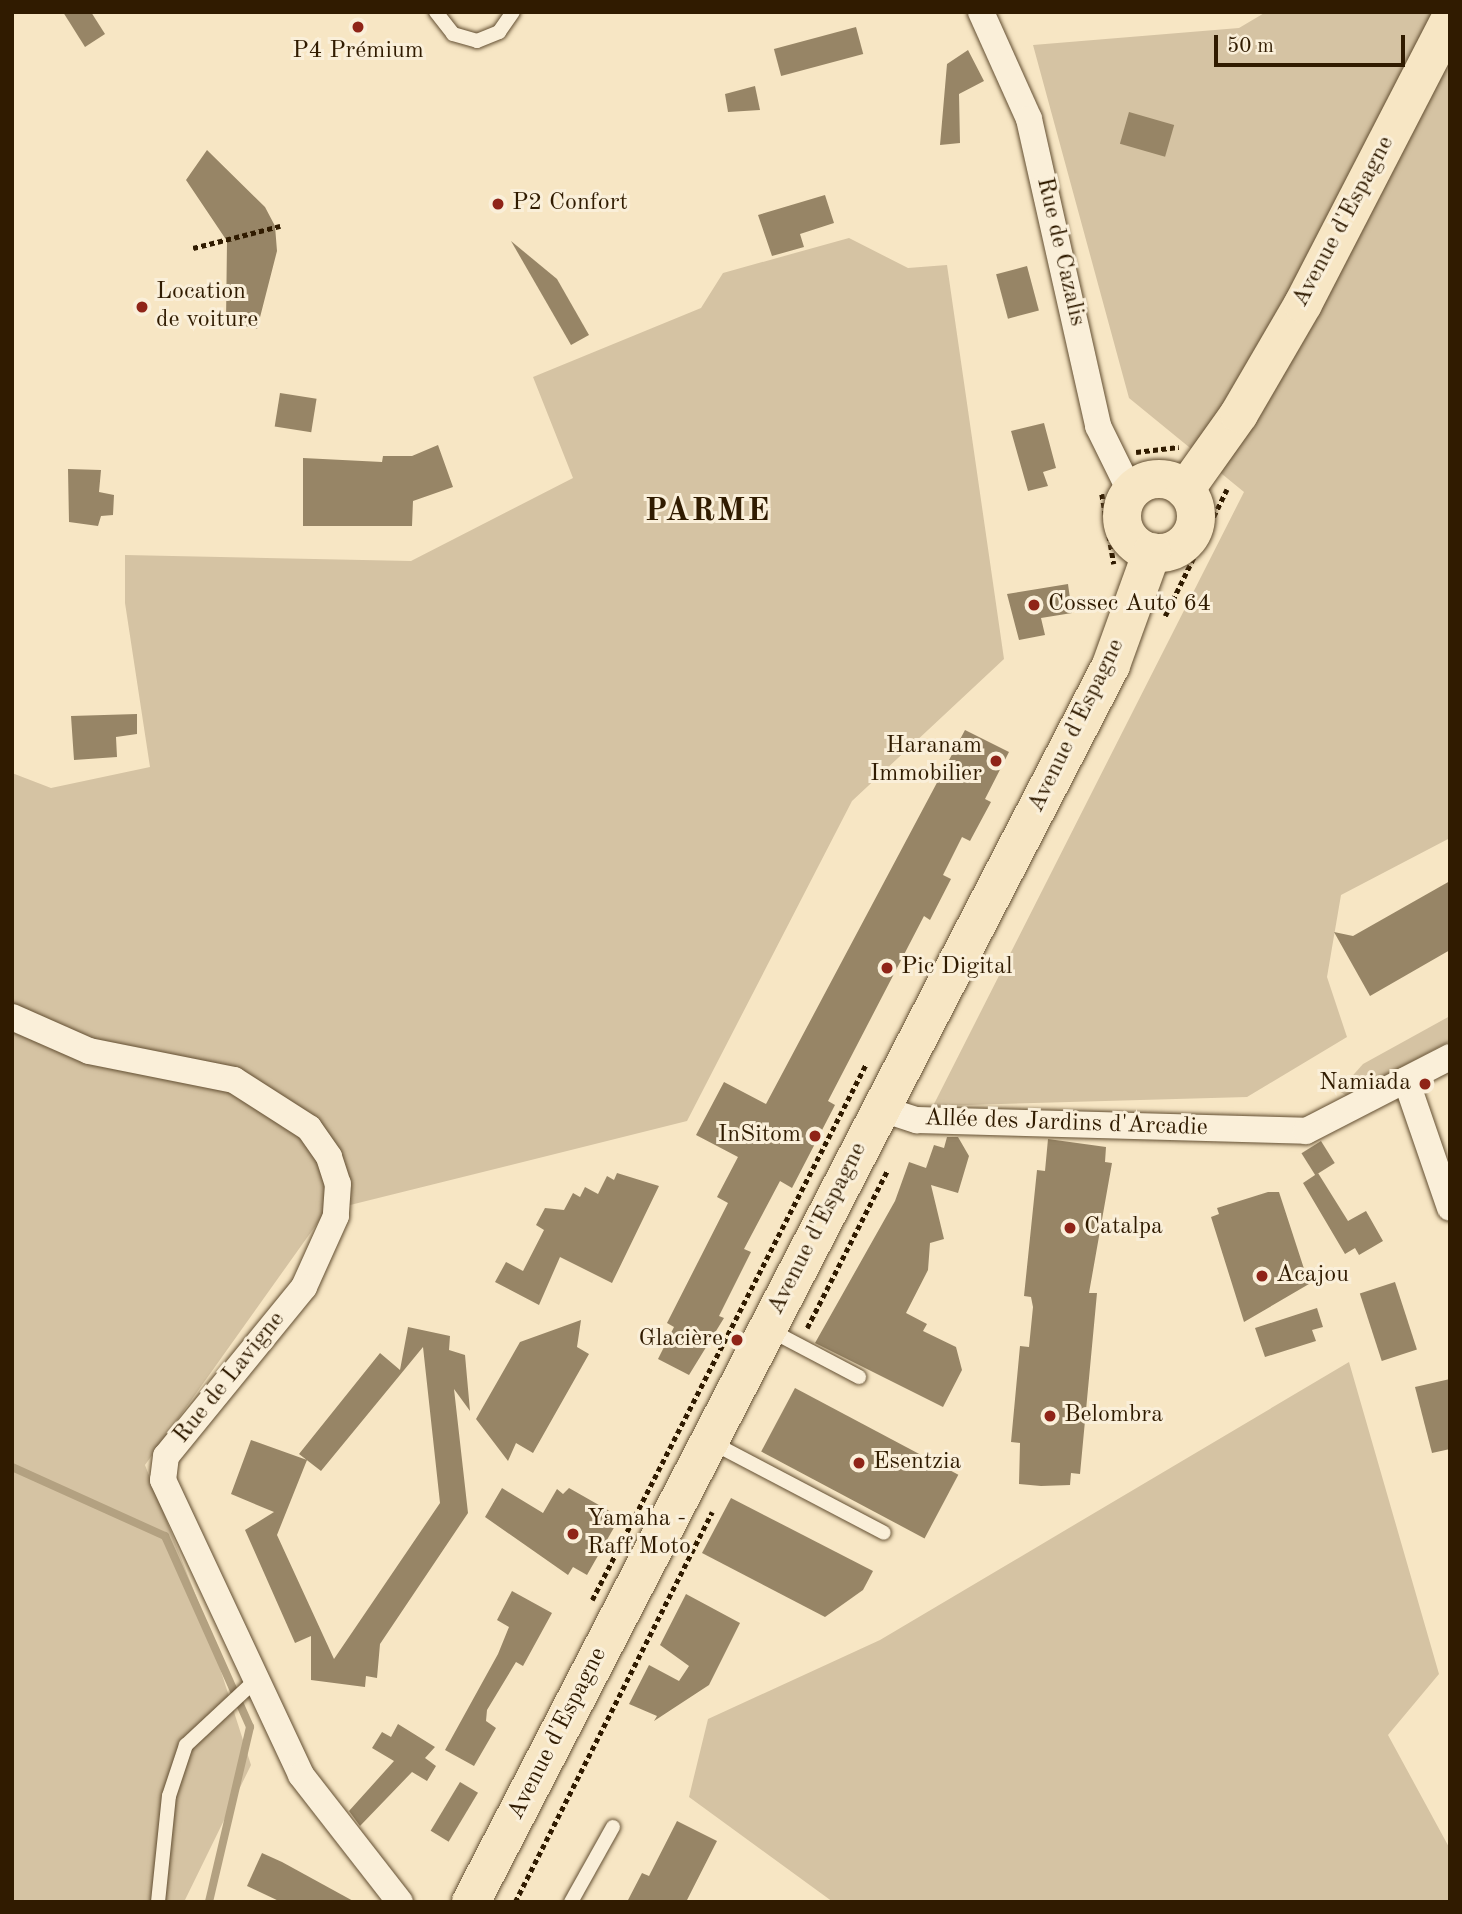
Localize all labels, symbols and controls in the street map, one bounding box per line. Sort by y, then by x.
marker: P4 Prémium [350,19,366,35]
scale bar [1217,21,1408,65]
text: 50 m [1227,36,1274,57]
place label: P4 Prémium [292,38,424,66]
street label: Avenue d'Espagne [1287,132,1401,312]
street label: Rue de Cazalis [1029,175,1091,329]
place label: P2 Confort [512,190,628,218]
marker: P2 Confort [490,196,506,212]
place label: Location de voiture [156,279,258,335]
marker: Location de voiture [134,299,150,315]
district label: PARME [645,493,771,531]
place label: Cossec Auto 64 [1048,591,1211,619]
marker: Cossec Auto 64 [1026,597,1042,613]
street label: Avenue d'Espagne [1023,635,1131,817]
place label: Haranam Immobilier [870,733,982,789]
marker: Haranam Immobilier [988,753,1004,769]
place label: Pic Digital [901,954,1012,982]
marker: Pic Digital [879,960,895,976]
place label: Namiada [1319,1070,1411,1098]
marker: Namiada [1417,1076,1433,1092]
street label: Allée des Jardins d'Arcadie [924,1105,1208,1143]
place label: InSitom [718,1122,801,1150]
marker: InSitom [807,1128,823,1144]
street label: Avenue d'Espagne [762,1138,874,1320]
place label: Catalpa [1084,1214,1163,1242]
marker: Catalpa [1062,1220,1078,1236]
place label: Acajou [1276,1262,1349,1290]
marker: Acajou [1254,1268,1270,1284]
street label: Rue de Lavigne [168,1306,292,1450]
place label: Glacière [639,1326,723,1354]
marker: Glacière [729,1332,745,1348]
place label: Belombra [1064,1402,1163,1430]
marker: Belombra [1042,1408,1058,1424]
place label: Esentzia [873,1449,961,1477]
marker: Esentzia [851,1455,867,1471]
place label: Yamaha - Raff Moto [587,1506,691,1562]
marker: Yamaha - Raff Moto [565,1526,581,1542]
street label: Avenue d'Espagne [502,1643,614,1825]

